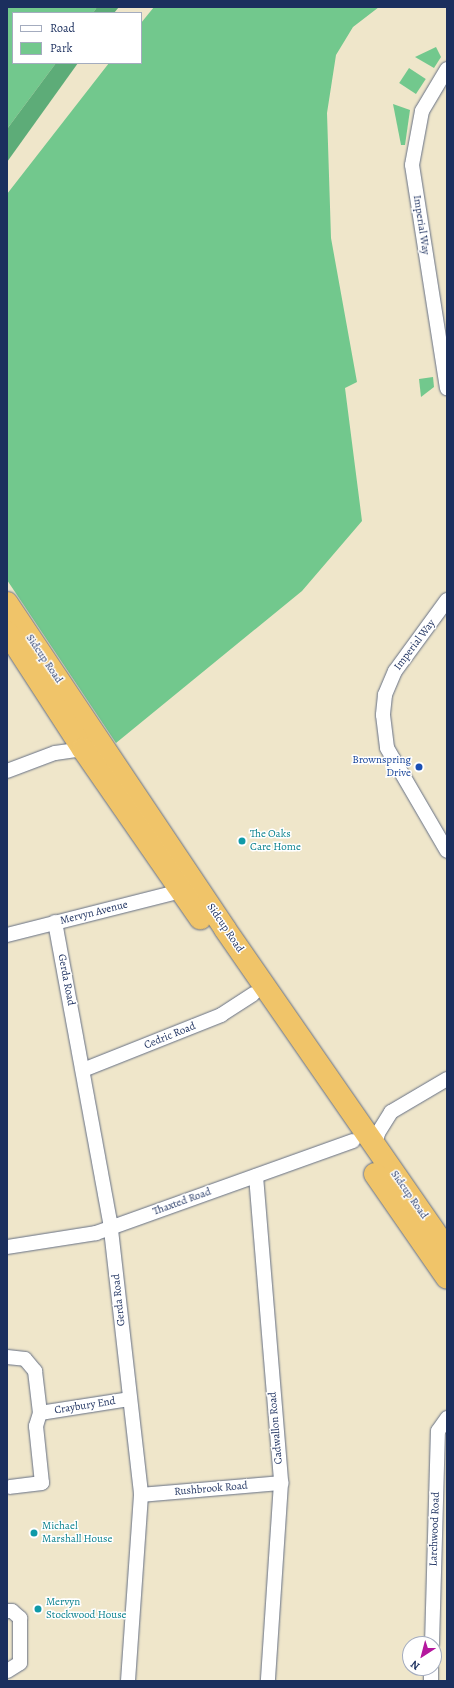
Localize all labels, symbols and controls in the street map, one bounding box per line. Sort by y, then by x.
legend [12,12,142,64]
text: Road [50,20,75,36]
text: Park [50,40,73,56]
street label: Imperial Way [410,194,432,256]
street label: Imperial Way [392,617,438,673]
street label: Sidcup Road [23,632,65,686]
place label: Brownspring Drive [352,754,411,780]
marker: Brownspring Drive [414,762,424,772]
place label: The Oaks Care Home [250,828,301,854]
marker: The Oaks Care Home [237,836,247,846]
street label: Mervyn Avenue [59,898,129,928]
street label: Sidcup Road [204,901,246,955]
street label: Gerda Road [55,953,77,1007]
street label: Cedric Road [142,1020,198,1052]
street label: Sidcup Road [387,1168,431,1222]
street label: Thaxted Road [151,1185,213,1219]
street label: Gerda Road [110,1273,128,1327]
street label: Cadwallon Road [266,1391,286,1465]
street label: Craybury End [53,1395,117,1417]
street label: Rushbrook Road [174,1479,248,1499]
street label: Larchwood Road [427,1491,443,1567]
place label: Michael Marshall House [42,1520,112,1546]
marker: Michael Marshall House [29,1528,39,1538]
place label: Mervyn Stockwood House [46,1596,127,1622]
marker: Mervyn Stockwood House [33,1604,43,1614]
north arrow [402,1636,442,1676]
text: N [408,1657,423,1674]

